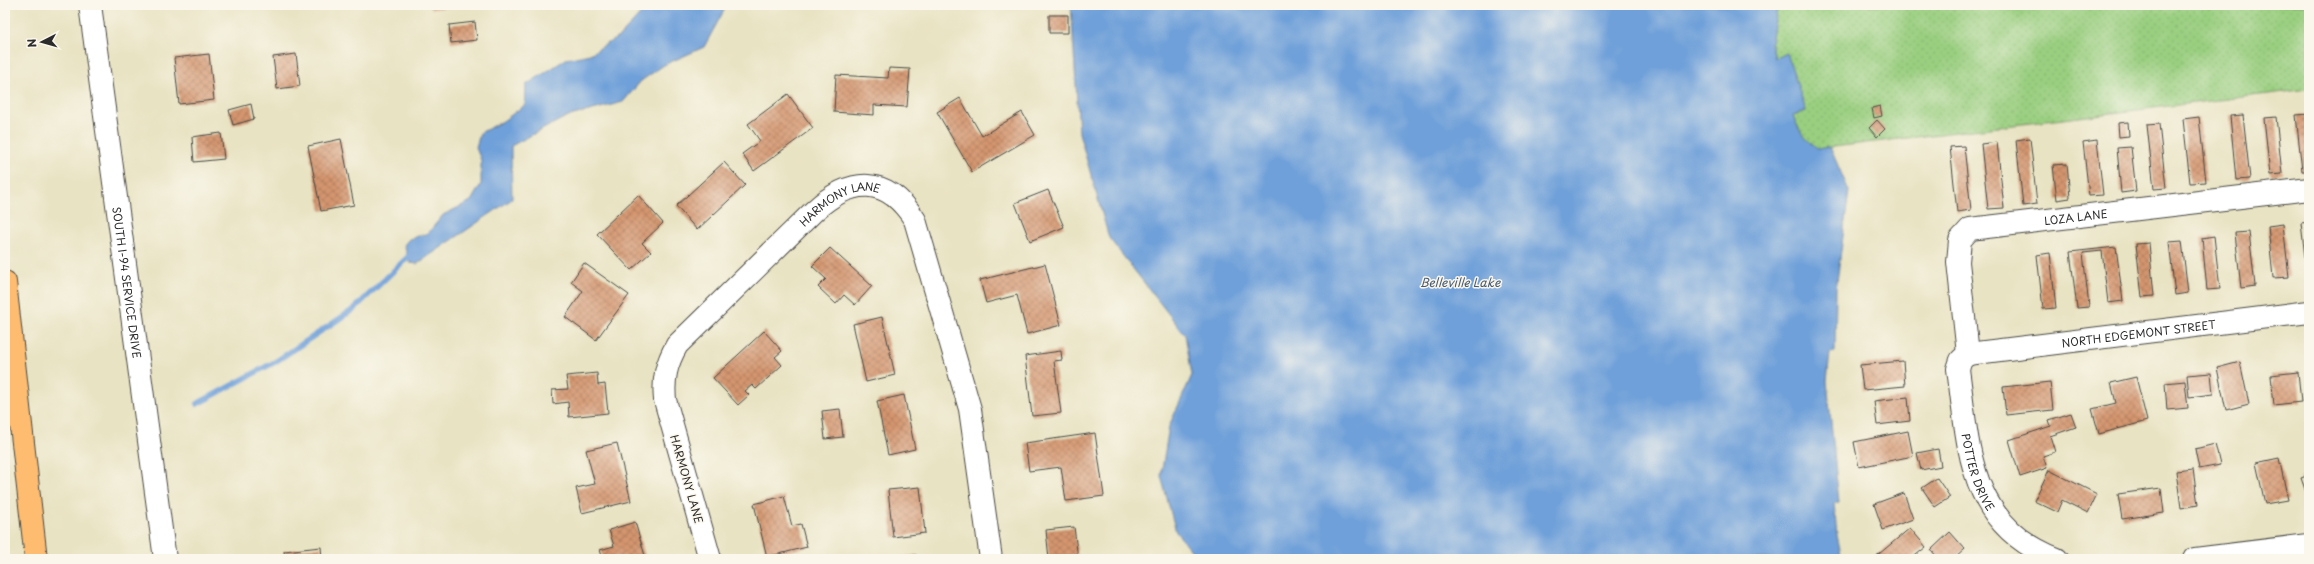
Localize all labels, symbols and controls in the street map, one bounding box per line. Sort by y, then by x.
north arrow [22,22,62,62]
text: N [23,38,40,48]
street label: HARMONY LANE [795,177,882,230]
street label: LOZA LANE [2043,204,2108,229]
street label: SOUTH I-94 SERVICE DRIVE [109,206,146,359]
water label: Belleville Lake [1420,273,1501,291]
street label: NORTH EDGEMONT STREET [2061,315,2217,351]
street label: POTTER DRIVE [1958,432,1999,514]
street label: HARMONY LANE [666,433,708,525]

